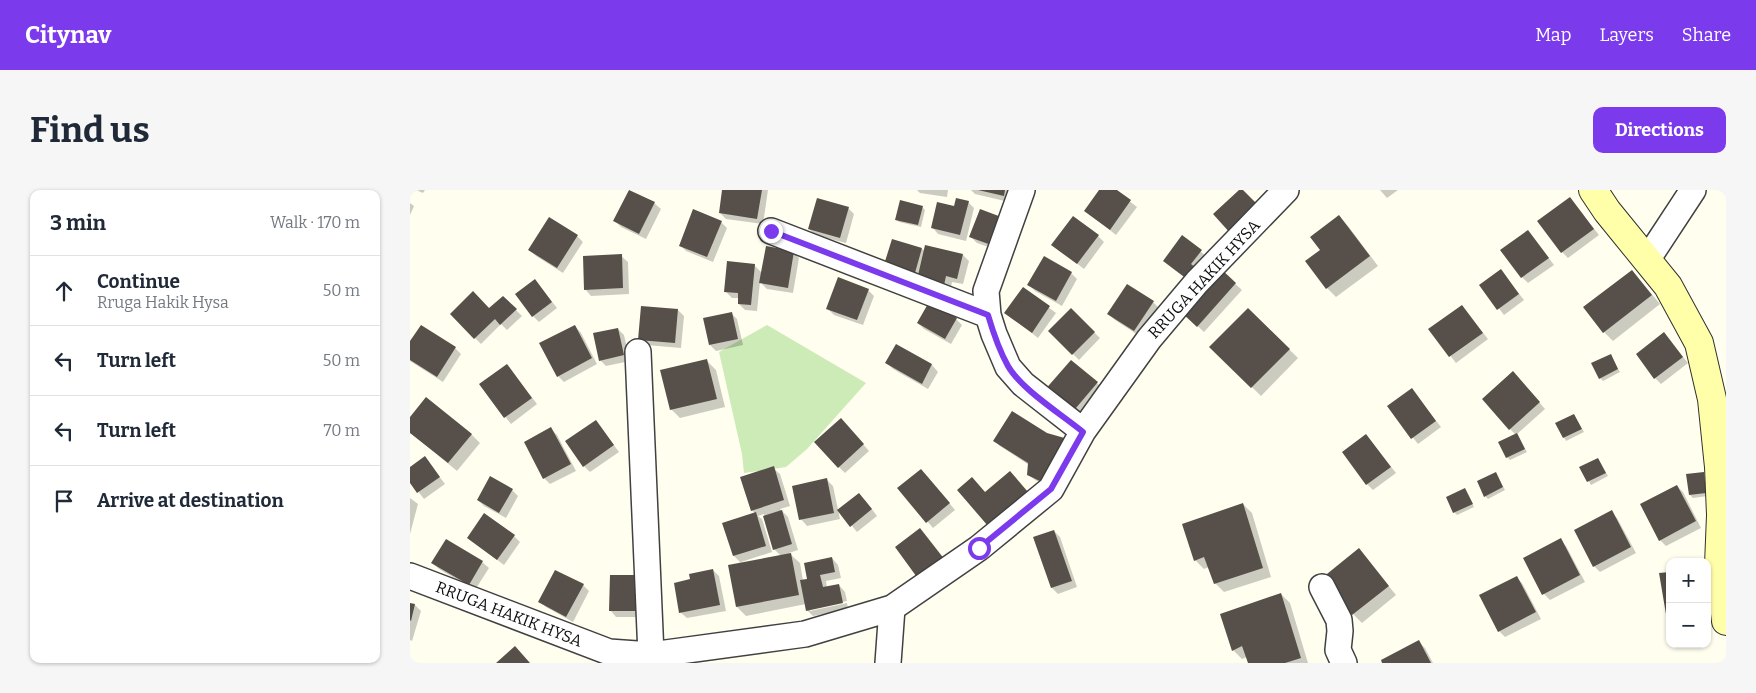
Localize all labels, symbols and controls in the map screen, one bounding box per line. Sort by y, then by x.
text: Citynav [25,21,111,49]
text: Map [1535,24,1571,46]
text: Layers [1599,24,1654,46]
text: Share [1682,24,1731,46]
button: Directions [1593,107,1726,153]
text: Find us [30,109,150,151]
text: 3 min [50,210,106,236]
text: Walk · 170 m [270,213,360,232]
street label: RRUGA HAKIK HYSA [1144,215,1264,342]
route end [760,220,783,243]
text: Continue [97,270,180,293]
icon: ahead [50,277,78,305]
text: 50 m [323,281,360,300]
text: Rruga Hakik Hysa [97,293,229,312]
icon: left [50,347,78,375]
text: Turn left [97,349,176,372]
text: 50 m [323,351,360,370]
icon: left [50,417,78,445]
text: Turn left [97,419,176,442]
text: 70 m [324,421,360,440]
icon: arrive [50,487,78,515]
text: Arrive at destination [97,489,284,512]
route start [968,537,991,560]
map controls [1666,558,1711,648]
button: + [1666,558,1711,603]
street label: RRUGA HAKIK HYSA [433,577,586,651]
button: − [1666,603,1711,648]

